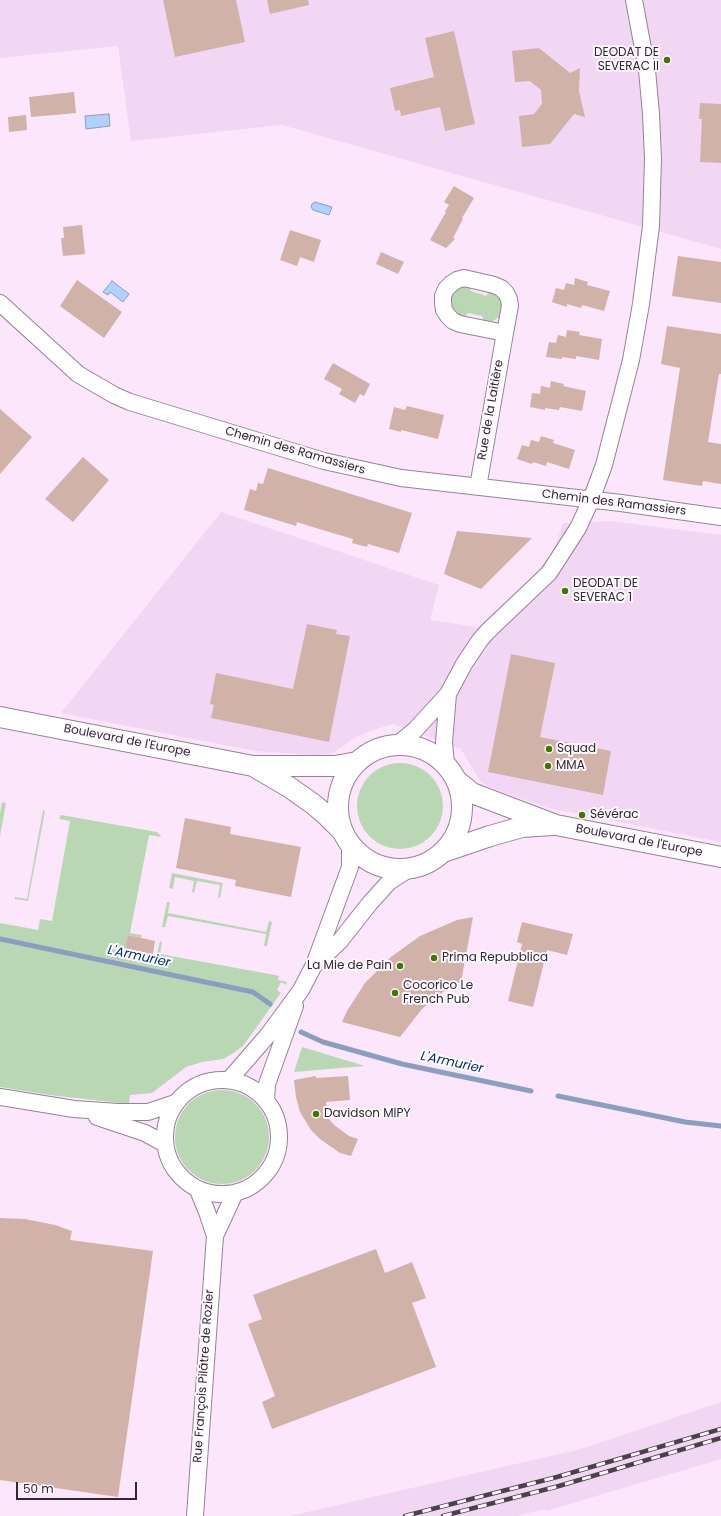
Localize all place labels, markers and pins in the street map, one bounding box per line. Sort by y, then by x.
place label: DEODAT DE SEVERAC II [594,46,659,74]
marker: DEODAT DE SEVERAC II [662,55,672,65]
place label: DEODAT DE SEVERAC 1 [573,577,638,605]
marker: DEODAT DE SEVERAC 1 [560,586,570,596]
place label: Squad [557,742,596,756]
marker: Squad [544,744,554,754]
place label: MMA [556,759,585,773]
marker: MMA [543,761,553,771]
place label: Sévérac [590,808,639,822]
marker: Sévérac [577,810,587,820]
place label: Prima Repubblica [442,951,548,965]
marker: Prima Repubblica [429,953,439,963]
place label: La Mie de Pain [307,959,392,973]
marker: La Mie de Pain [395,961,405,971]
place label: Cocorico Le French Pub [403,979,473,1007]
marker: Cocorico Le French Pub [390,988,400,998]
place label: Davidson MIPY [324,1107,410,1121]
marker: Davidson MIPY [311,1109,321,1119]

